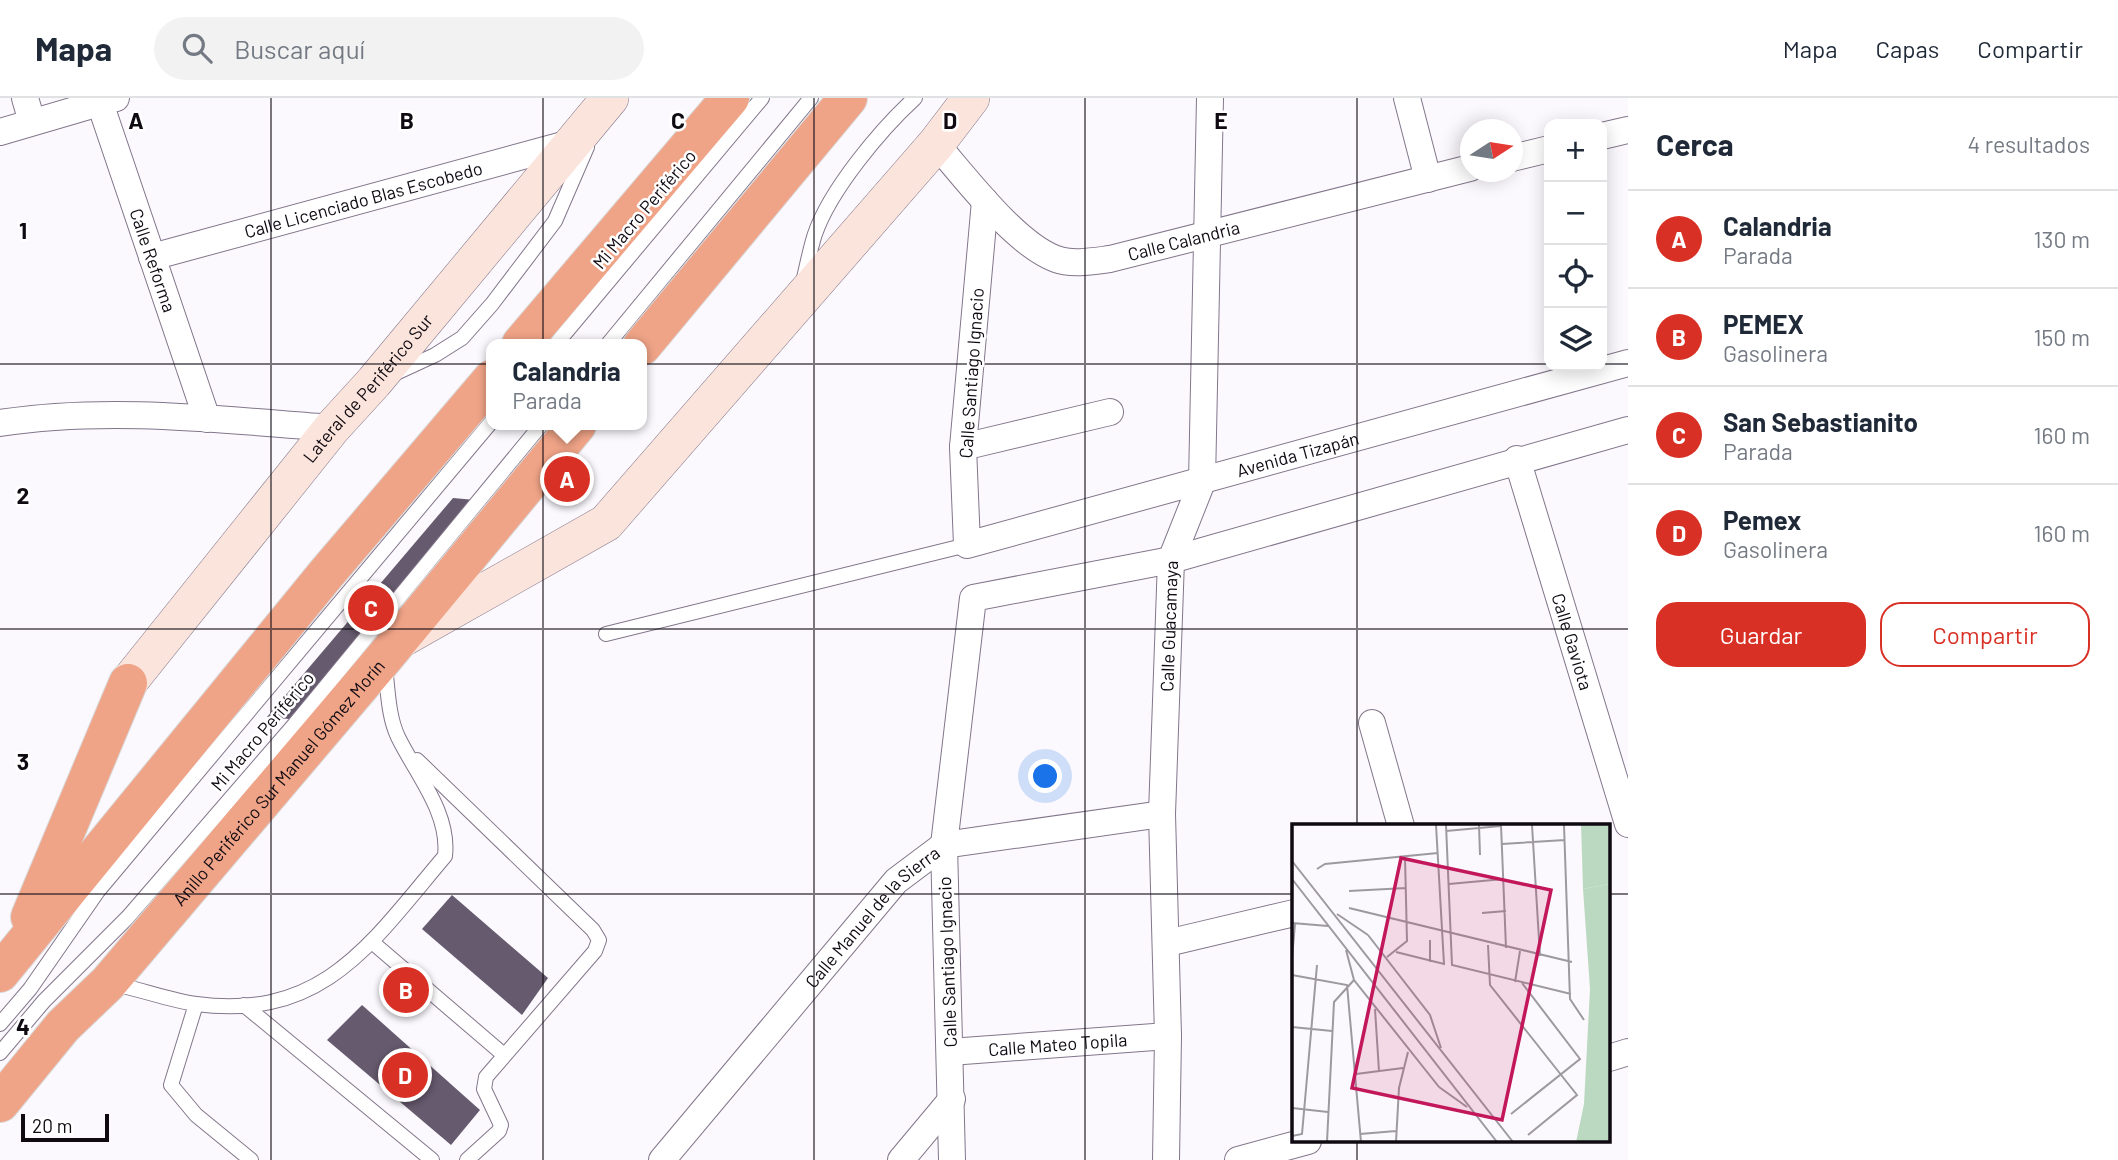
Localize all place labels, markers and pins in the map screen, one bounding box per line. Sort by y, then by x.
pin: A [544,453,590,505]
pin: C [348,582,394,634]
pin: B [383,964,429,1016]
pin: D [382,1049,428,1101]

